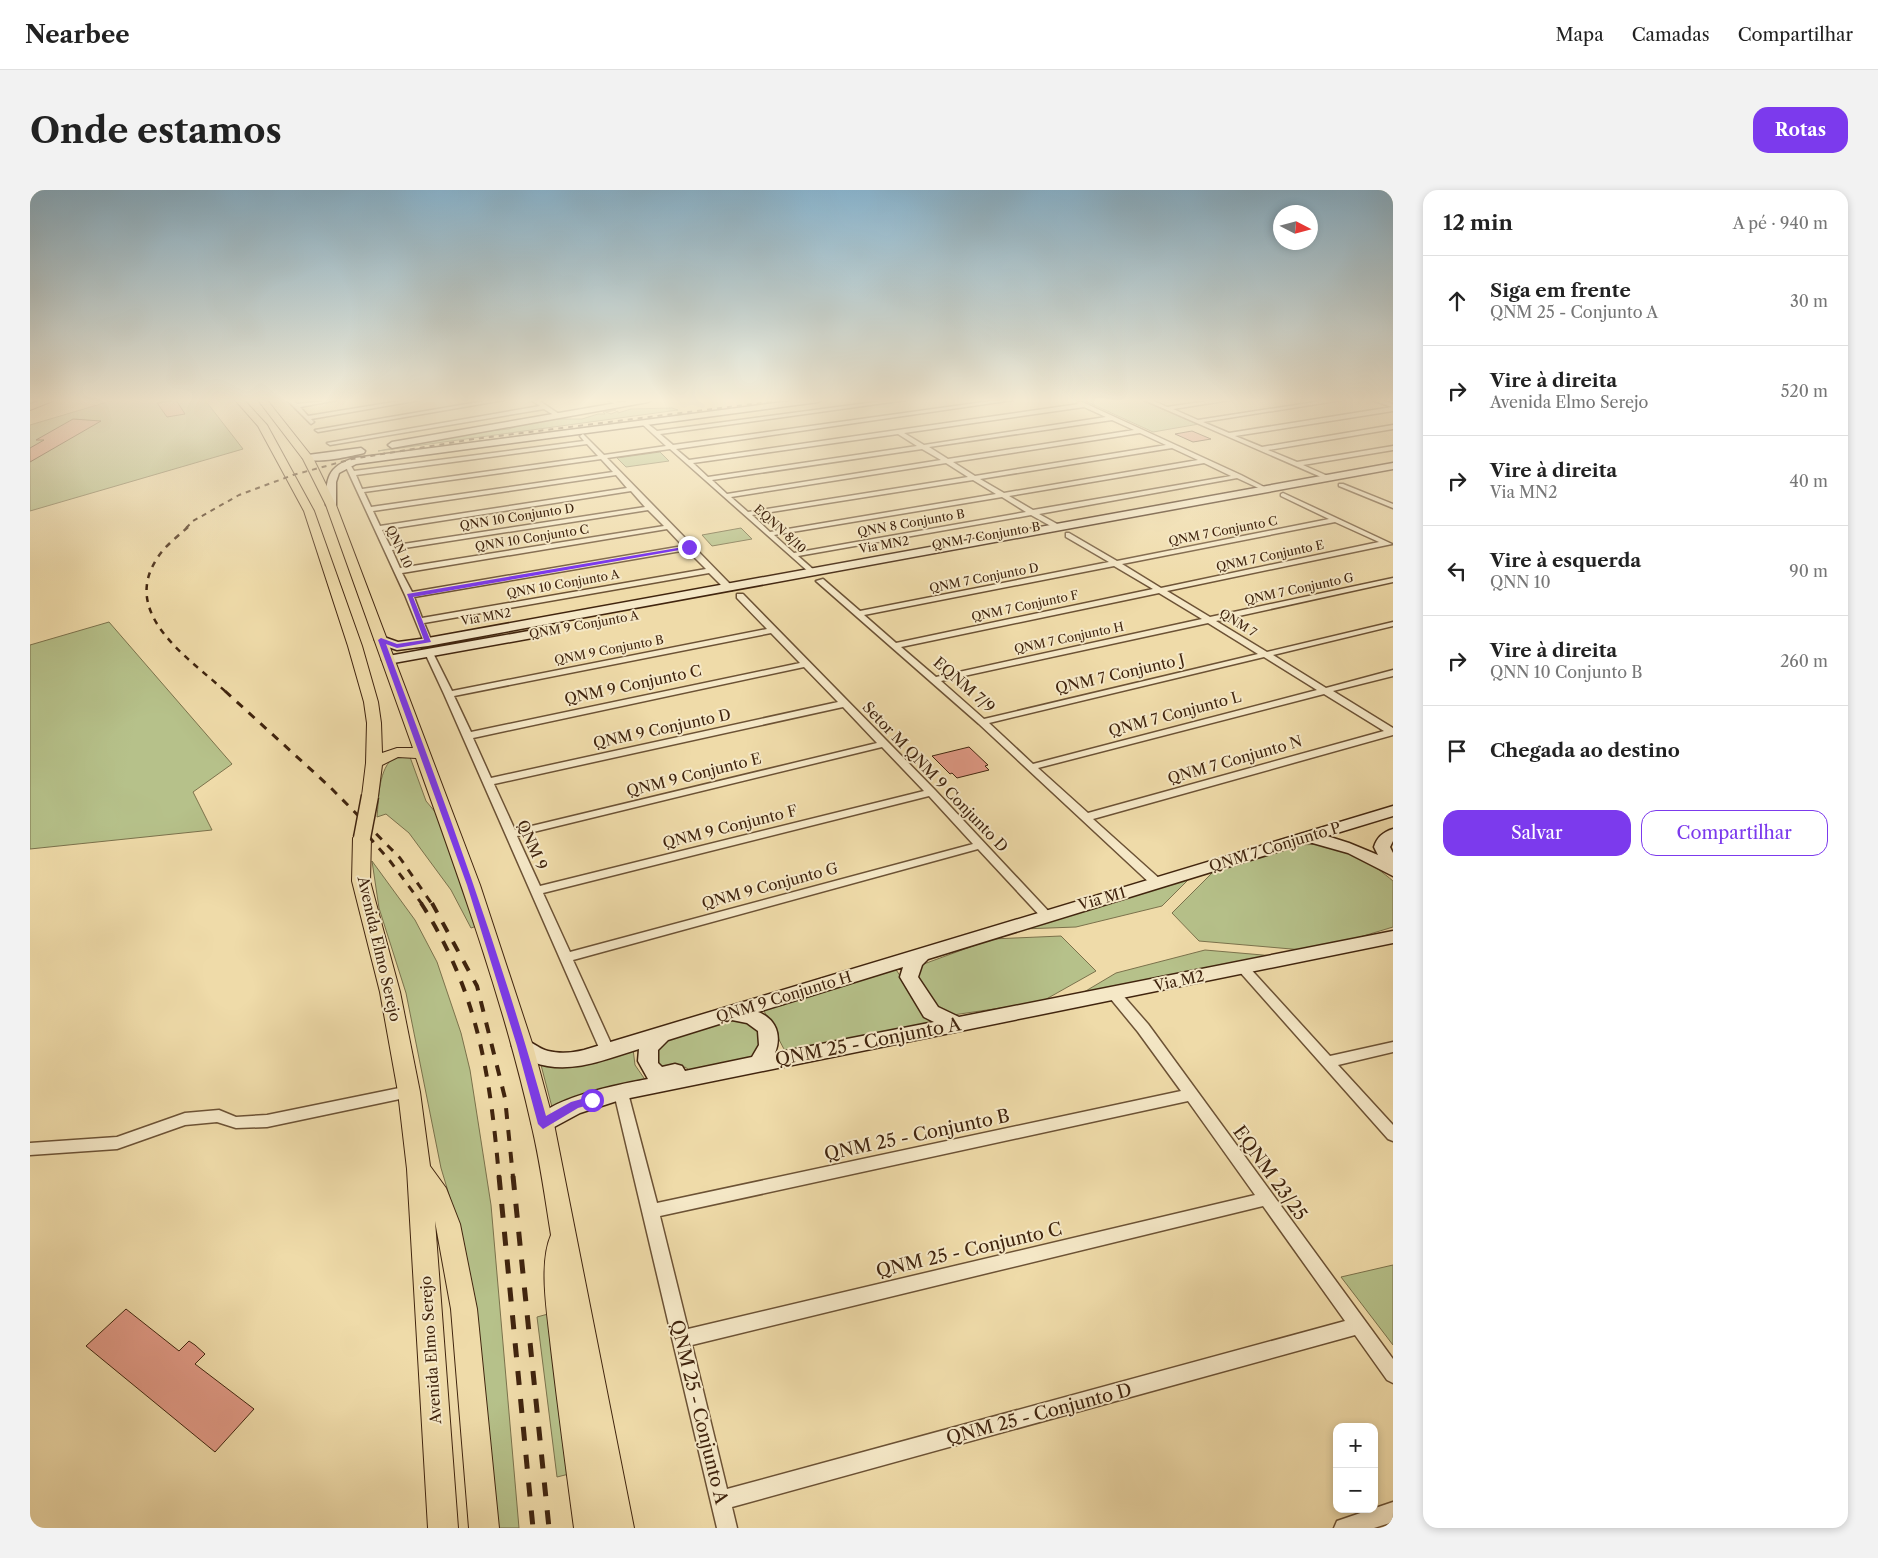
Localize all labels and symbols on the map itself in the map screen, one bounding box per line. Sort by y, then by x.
north arrow [1273,205,1318,250]
street label: QNN 10 Conjunto D [459,500,575,533]
street label: EQNN 8/10 [751,501,810,556]
street label: QNN 8 Conjunto B [856,506,966,539]
street label: QNM 7 Conjunto C [1167,513,1279,548]
street label: QNM 7 Conjunto B [931,519,1041,552]
street label: QNN 10 Conjunto C [474,521,590,554]
street label: QNN 10 [383,523,416,571]
street label: Via MN2 [857,533,910,556]
route end [678,536,701,559]
street label: QNM 7 Conjunto E [1215,537,1325,574]
street label: QNM 7 Conjunto D [928,559,1040,595]
street label: QNN 10 Conjunto A [505,566,622,601]
street label: QNM 7 Conjunto G [1243,570,1355,607]
street label: QNM 7 Conjunto F [970,587,1080,624]
street label: Via MN2 [459,605,512,628]
street label: QNM 7 [1217,605,1260,640]
street label: QNM 9 Conjunto A [528,607,641,642]
street label: QNM 7 Conjunto H [1013,619,1125,656]
street label: QNM 9 Conjunto B [553,632,665,667]
street label: QNM 7 Conjunto J [1053,649,1186,698]
street label: EQNM 7/9 [930,653,999,716]
street label: QNM 9 Conjunto C [563,661,703,708]
street label: QNM 7 Conjunto L [1106,687,1243,740]
street label: Setor M QNM 9 Conjunto D [859,698,1012,856]
street label: QNM 9 Conjunto D [591,705,733,752]
street label: QNM 7 Conjunto N [1165,731,1304,788]
street label: QNM 9 Conjunto E [624,749,763,800]
street label: QNM 9 Conjunto F [661,801,799,852]
street label: QNM 9 [513,817,552,873]
street label: QNM 7 Conjunto P [1207,817,1343,876]
street label: QNM 9 Conjunto G [700,858,840,913]
street label: Avenida Elmo Serejo [353,873,405,1023]
street label: Via M1 [1075,883,1128,915]
street label: Via M2 [1151,966,1206,995]
street label: QNM 9 Conjunto H [714,967,854,1026]
street label: QNM 25 - Conjunto A [773,1013,964,1071]
route start [581,1089,604,1112]
street label: QNM 25 - Conjunto B [822,1105,1012,1165]
street label: EQNM 23/25 [1228,1121,1312,1225]
street label: QNM 25 - Conjunto C [874,1218,1064,1282]
street label: Avenida Elmo Serejo [416,1275,445,1426]
street label: QNM 25 - Conjunto A [665,1318,733,1507]
street label: QNM 25 - Conjunto D [944,1379,1134,1449]

